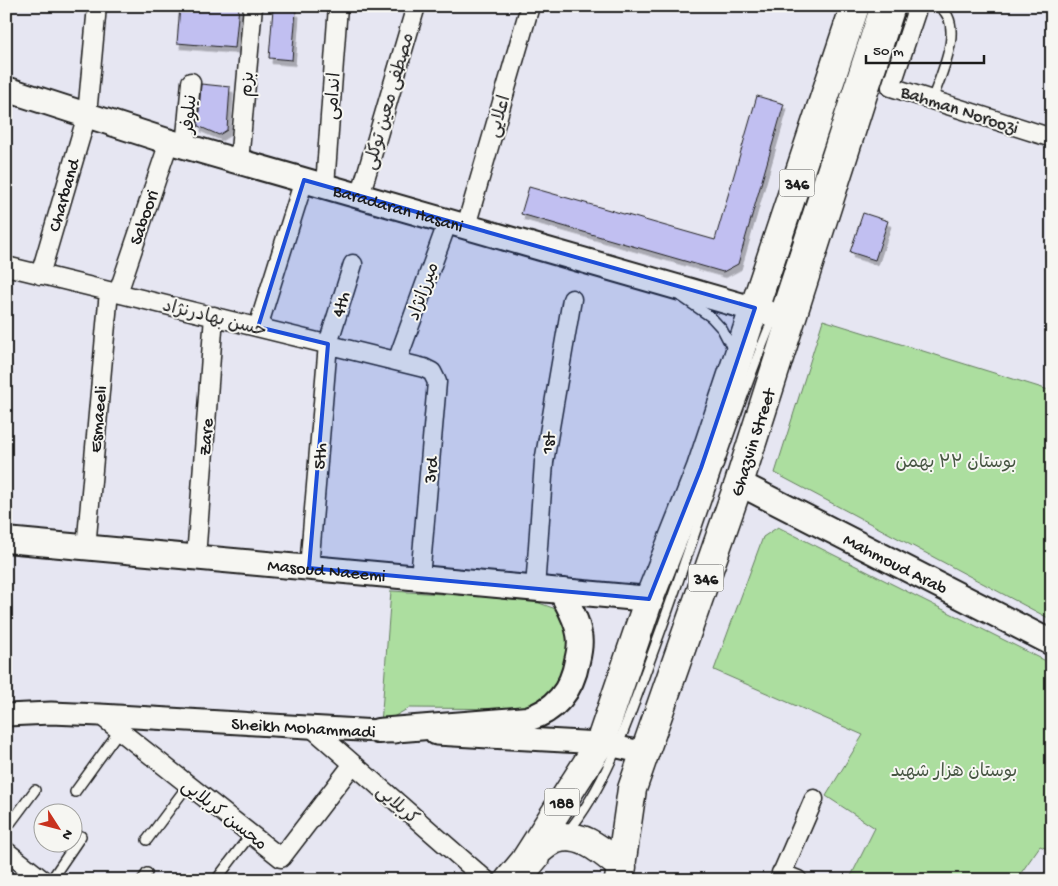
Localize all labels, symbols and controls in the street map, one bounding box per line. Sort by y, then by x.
street label: مصطفی معین توکلی [361,31,420,172]
scale bar [866,32,983,64]
text: 50 m [873,43,904,61]
street label: بزم [237,70,261,98]
street label: اندامی [322,72,347,120]
street label: Bahman Noroozi [897,82,1021,140]
street label: اعلایی [484,93,516,140]
street label: نیلوفر [178,94,203,137]
street label: Charband [45,156,86,234]
road number: 346 [780,170,814,197]
street label: Baradaran Hasani [329,181,466,238]
street label: Saboori [126,187,165,248]
street label: ميرزانژاد [404,260,445,324]
street label: 4th [329,289,356,320]
street label: حسن بهادرنژاد [160,296,269,343]
street label: Esmaeeli [86,385,113,454]
street label: Ghazvin Street [727,385,782,500]
street label: Zare [196,417,219,457]
street label: 1st [537,430,562,457]
street label: 5th [310,442,333,470]
park label: بوستان ۲۲ بهمن [896,453,1016,474]
street label: 3rd [421,455,444,485]
street label: Mahmoud Arab [839,530,951,601]
street label: Masoud Naeemi [266,556,387,588]
road number: 346 [688,564,724,592]
street label: Sheikh Mohammadi [231,715,376,744]
park label: بوستان هزار شهید [891,762,1017,783]
street label: محسن کربلایی [176,776,271,856]
street label: کربلایی [371,782,422,830]
road number: 188 [544,789,580,816]
north arrow [32,804,82,854]
text: N [57,825,76,843]

